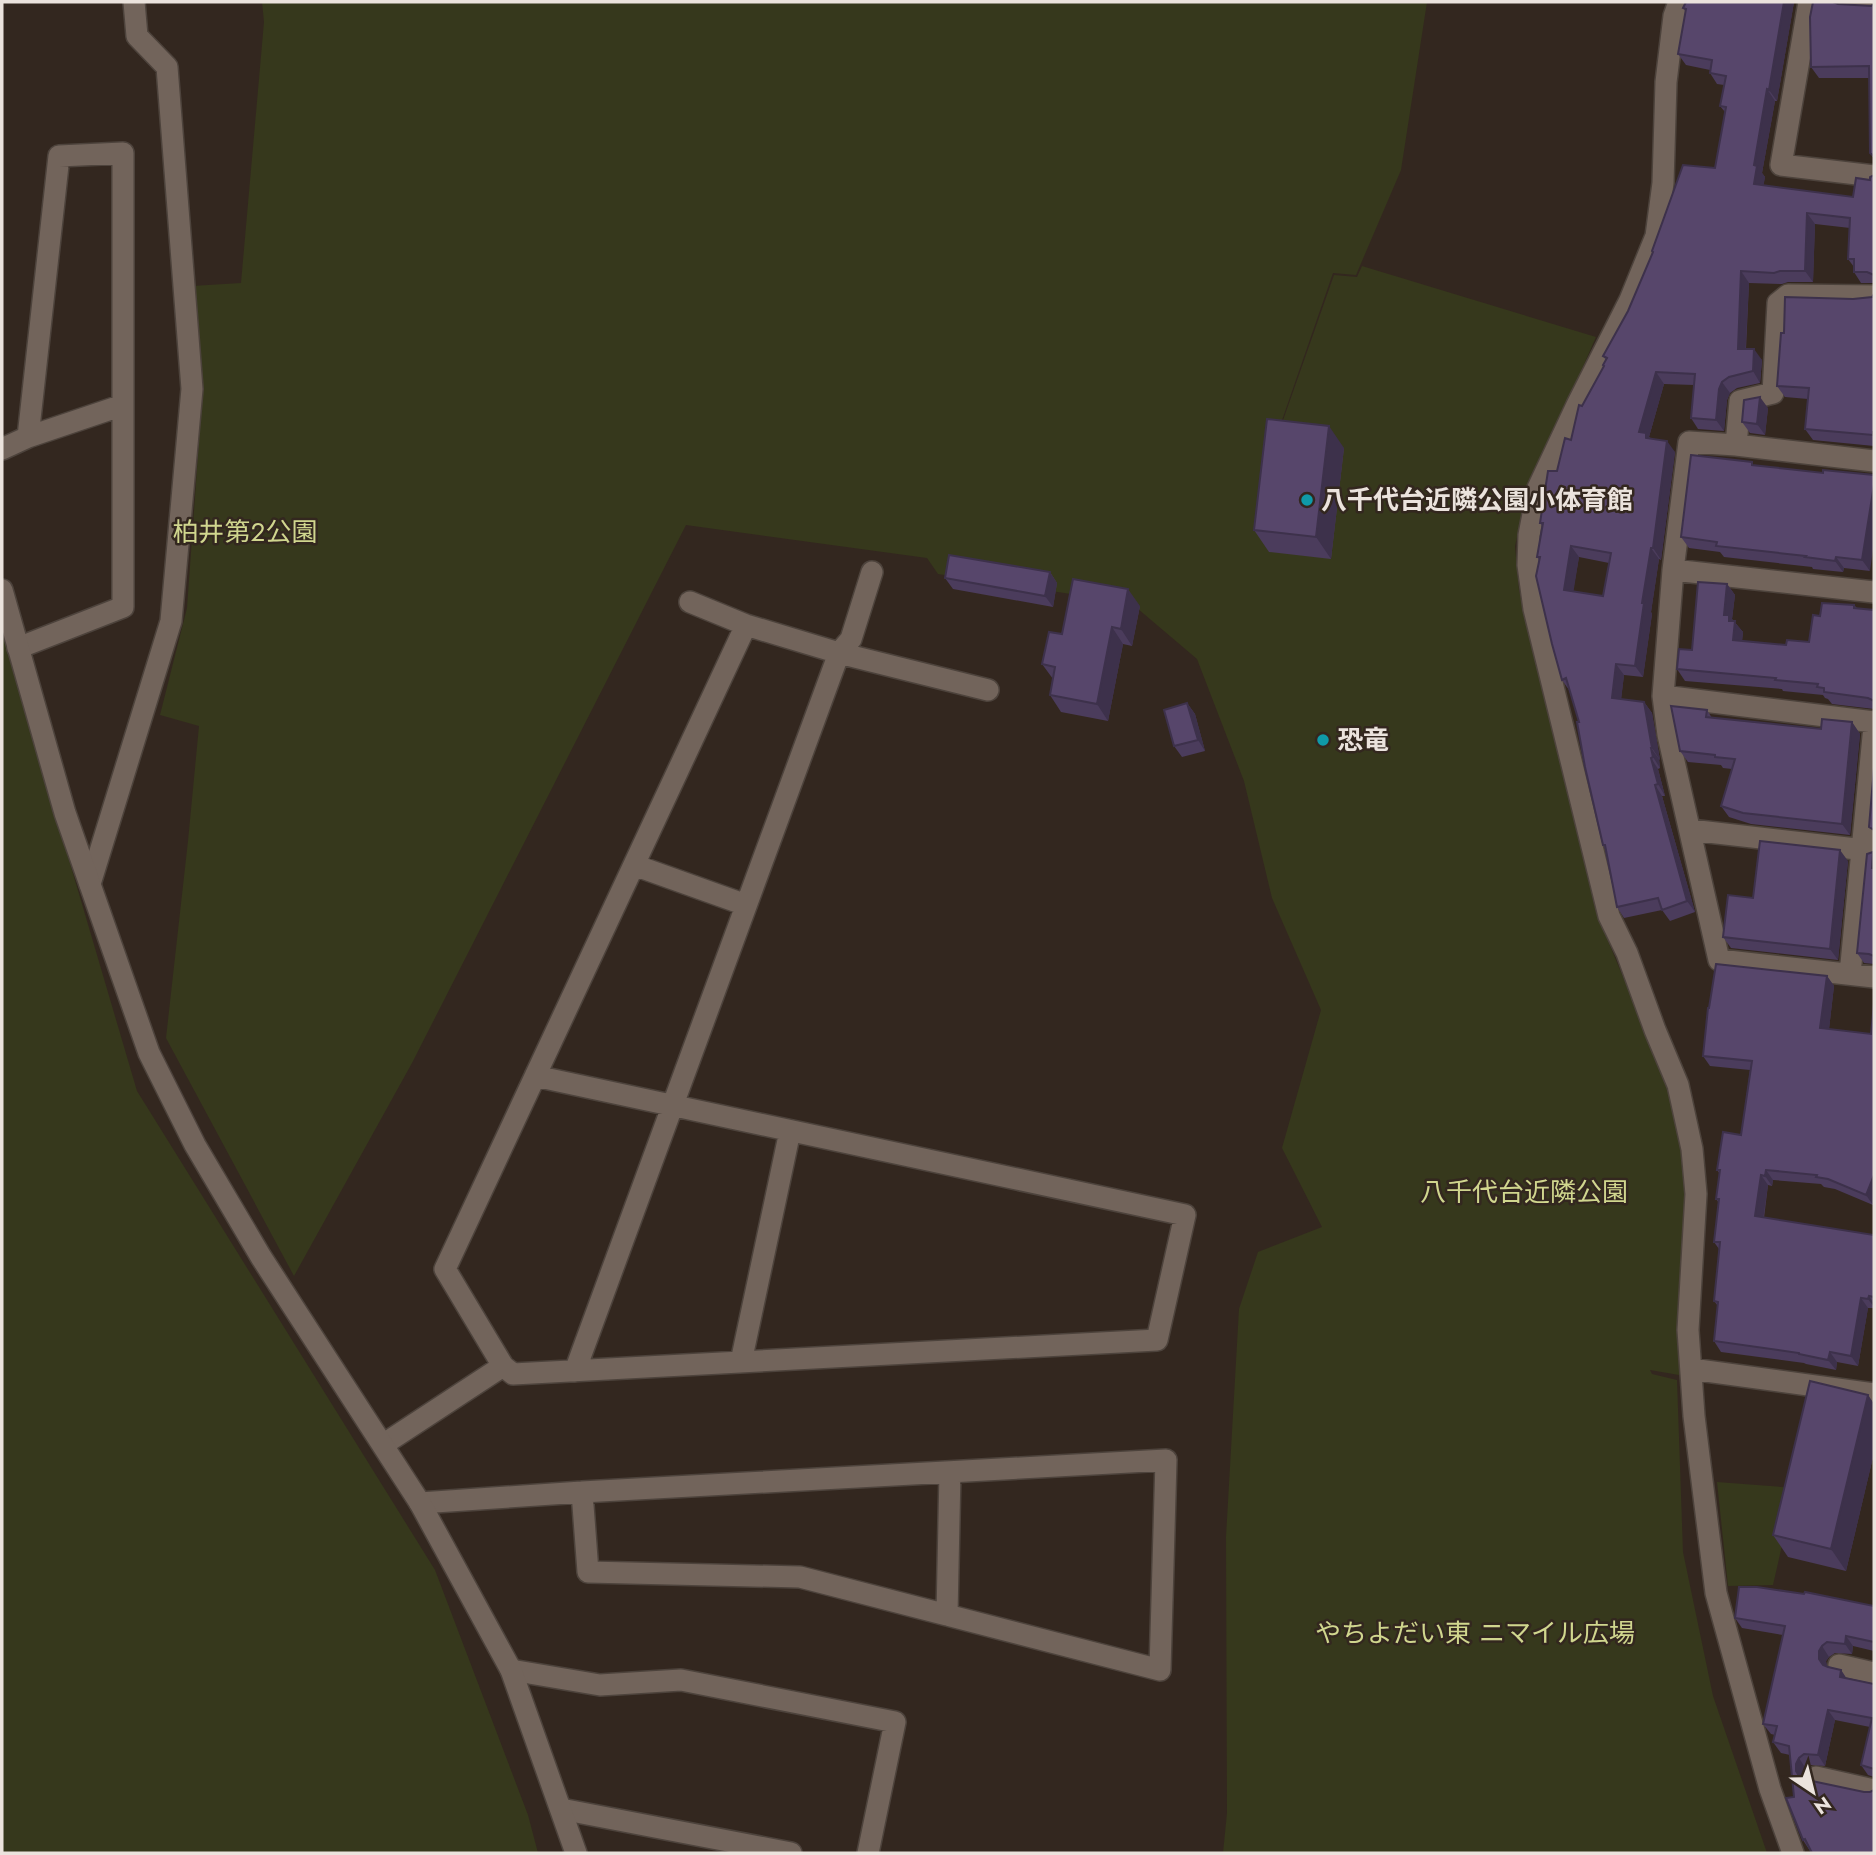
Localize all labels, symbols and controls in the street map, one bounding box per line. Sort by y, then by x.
place label: 八千代台近隣公園小体育館 [1321,481,1633,519]
marker: 八千代台近隣公園小体育館 [1299,492,1315,508]
park label: 柏井第2公園 [173,513,317,551]
place label: 恐竜 [1337,721,1389,759]
marker: 恐竜 [1315,732,1331,748]
park label: 八千代台近隣公園 [1420,1173,1628,1211]
park label: やちよだい東 ニマイル広場 [1315,1614,1635,1652]
north arrow [1778,1757,1848,1827]
text: N [1809,1790,1836,1821]

